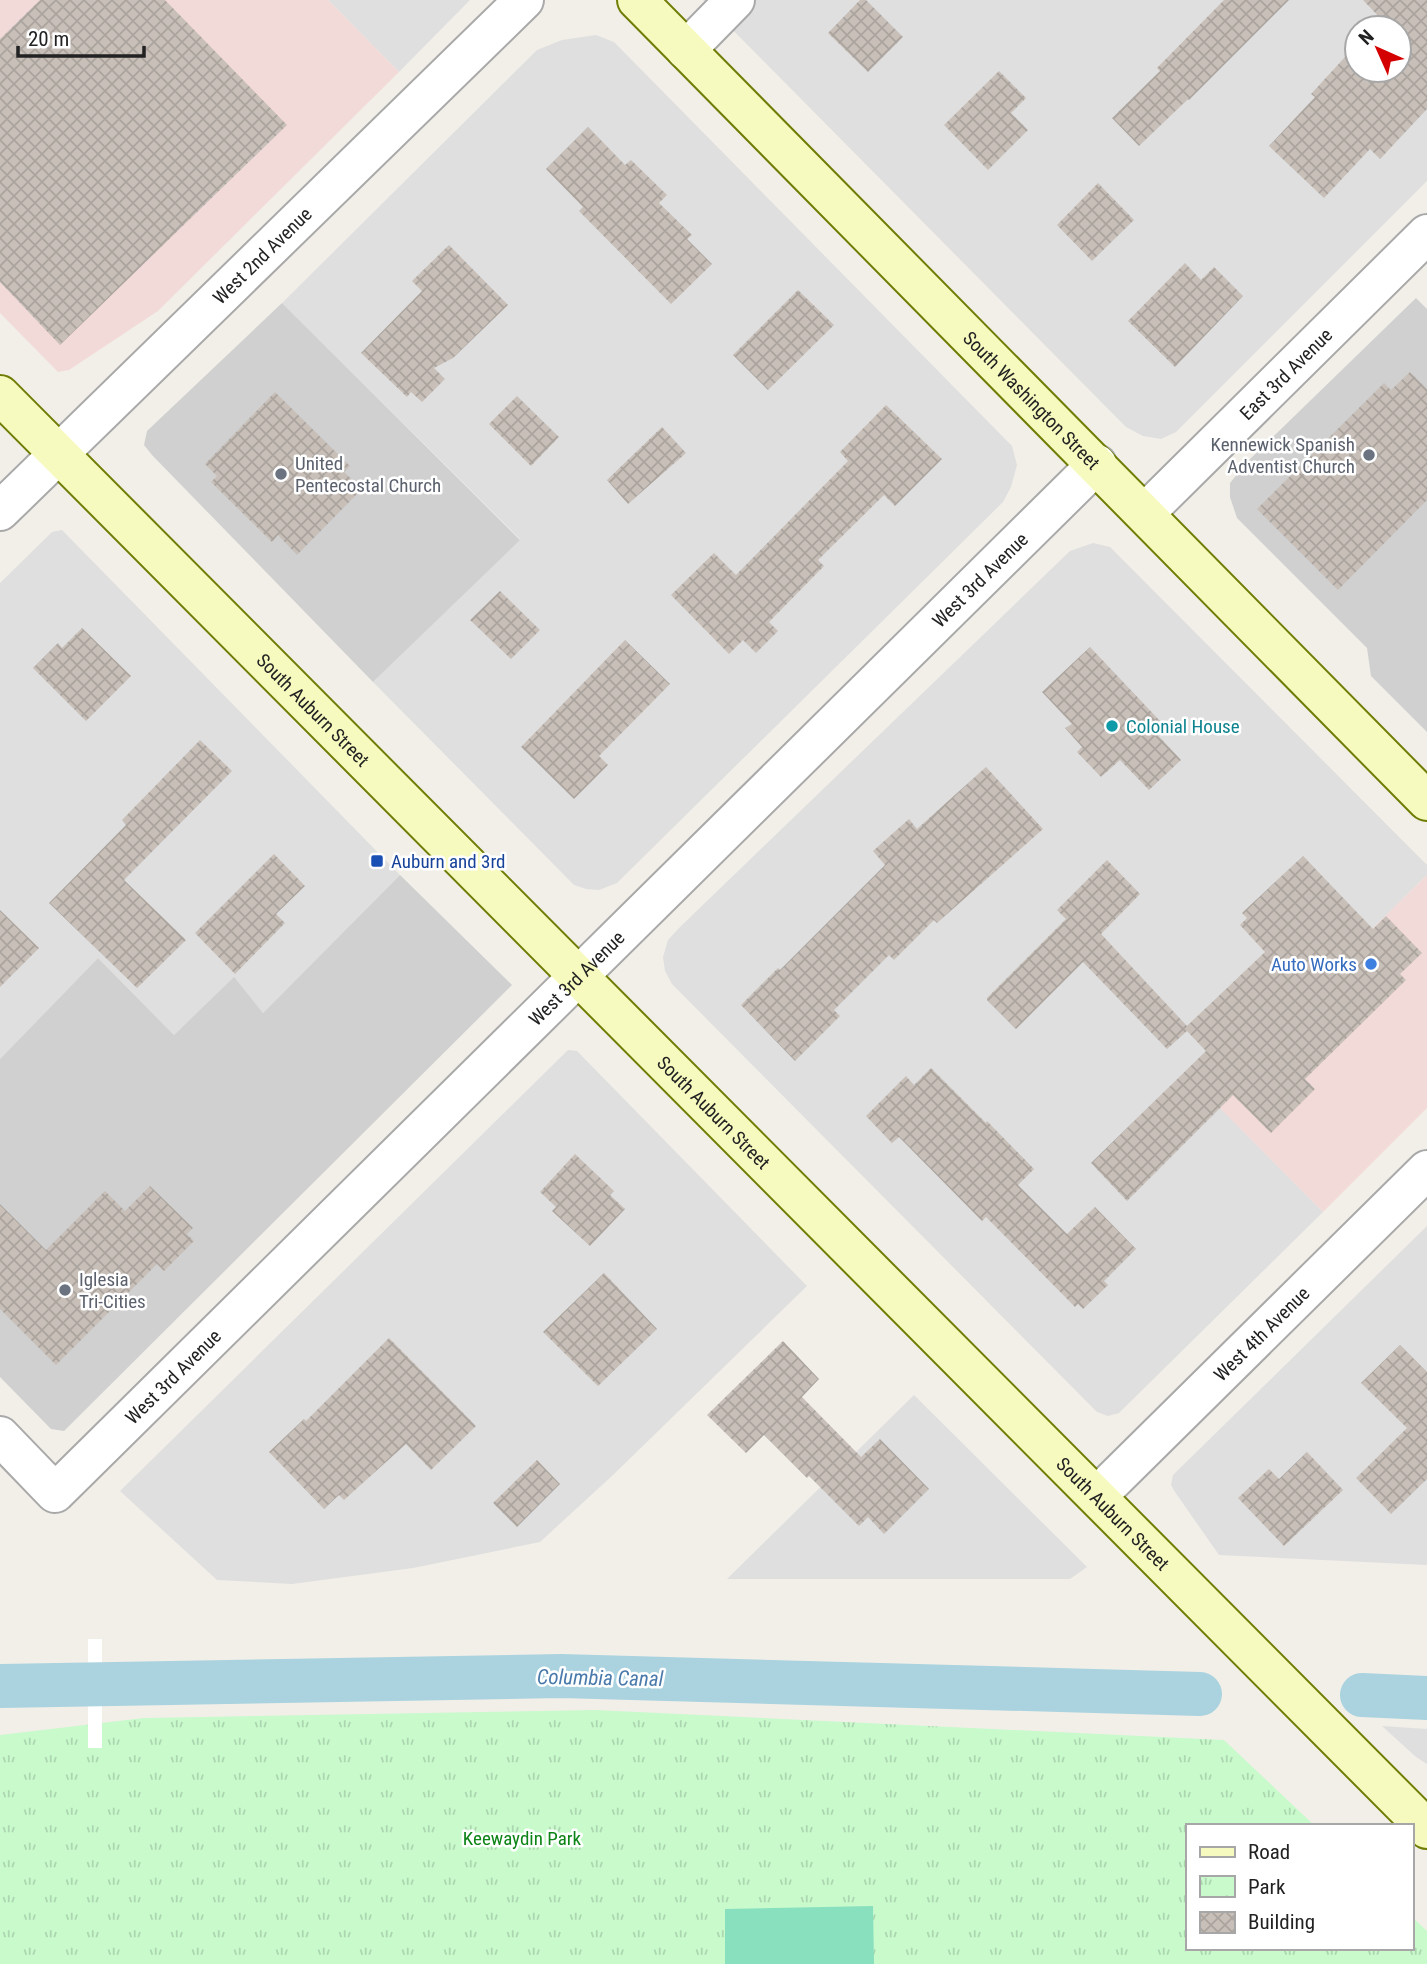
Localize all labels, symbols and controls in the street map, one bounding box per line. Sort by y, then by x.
scale bar [18,14,144,58]
north arrow [1343,14,1413,84]
text: N [1354,25,1379,50]
text: 20 m [28,27,69,51]
street label: West 2nd Avenue [208,203,317,309]
street label: East 3rd Avenue [1235,323,1337,425]
street label: South Washington Street [958,327,1104,474]
place label: Kennewick Spanish Adventist Church [1211,433,1355,478]
marker: Kennewick Spanish Adventist Church [1361,447,1377,463]
place label: United Pentecostal Church [295,452,441,497]
marker: United Pentecostal Church [273,466,289,482]
street label: West 3rd Avenue [928,528,1033,632]
street label: South Auburn Street [252,649,374,771]
place label: Colonial House [1126,715,1240,738]
marker: Colonial House [1104,718,1120,734]
place label: Auburn and 3rd [391,850,505,873]
marker: Auburn and 3rd [369,853,385,869]
street label: West 3rd Avenue [524,926,629,1031]
place label: Auto Works [1271,953,1357,976]
marker: Auto Works [1363,956,1379,972]
street label: South Auburn Street [652,1051,775,1174]
place label: Iglesia Tri-Cities [79,1268,146,1313]
marker: Iglesia Tri-Cities [57,1282,73,1298]
street label: West 4th Avenue [1209,1282,1314,1386]
street label: West 3rd Avenue [121,1325,226,1429]
street label: South Auburn Street [1052,1453,1174,1575]
water label: Columbia Canal [537,1665,664,1691]
legend [1186,1824,1413,1950]
park label: Keewaydin Park [463,1827,582,1850]
text: Road [1248,1840,1290,1864]
text: Park [1248,1875,1286,1899]
text: Building [1248,1910,1315,1934]

